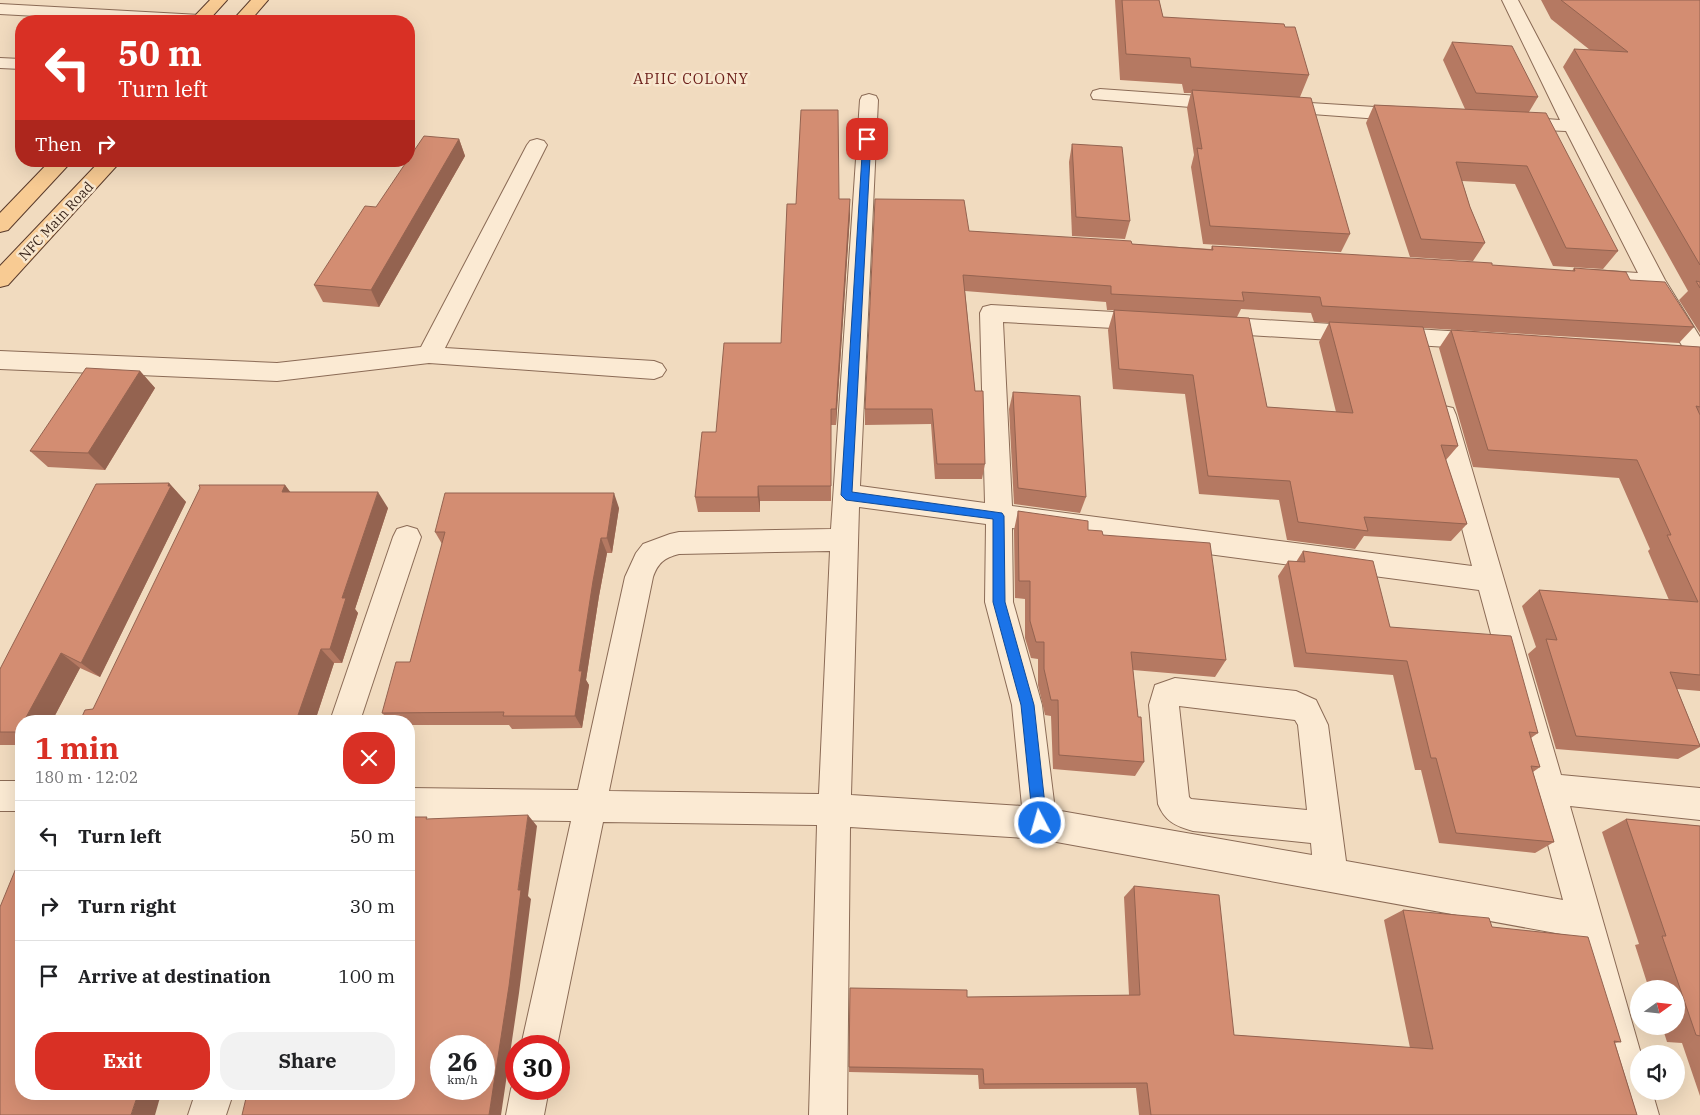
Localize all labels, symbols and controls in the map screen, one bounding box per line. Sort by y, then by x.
text: 50 m [118,30,202,76]
icon: left [35,35,100,100]
district label: APIIC COLONY [633,69,749,88]
text: Turn left [118,74,208,103]
pin [846,118,888,160]
icon: arrive [853,125,881,153]
icon: right [92,130,120,158]
text: Then [35,132,82,156]
street label: NFC Main Road [15,177,98,264]
text: 1 min [35,728,119,767]
button: close [343,732,395,784]
text: 180 m · 12:02 [35,767,138,787]
position arrow [1013,796,1065,848]
icon: left [35,822,63,850]
text: Turn left [78,824,161,848]
text: 50 m [350,824,395,848]
icon: right [35,892,63,920]
text: Turn right [78,894,176,918]
text: 30 m [350,894,395,918]
icon: arrive [35,962,63,990]
text: Arrive at destination [78,964,271,988]
text: 100 m [338,964,395,988]
north arrow [1630,980,1685,1035]
map controls [1630,980,1685,1100]
button: Exit [35,1032,210,1090]
button: Share [220,1032,395,1090]
speed limit sign: 30 [505,1035,570,1100]
text: 26 [447,1045,478,1078]
button: sound [1630,1045,1685,1100]
text: km/h [447,1072,478,1087]

